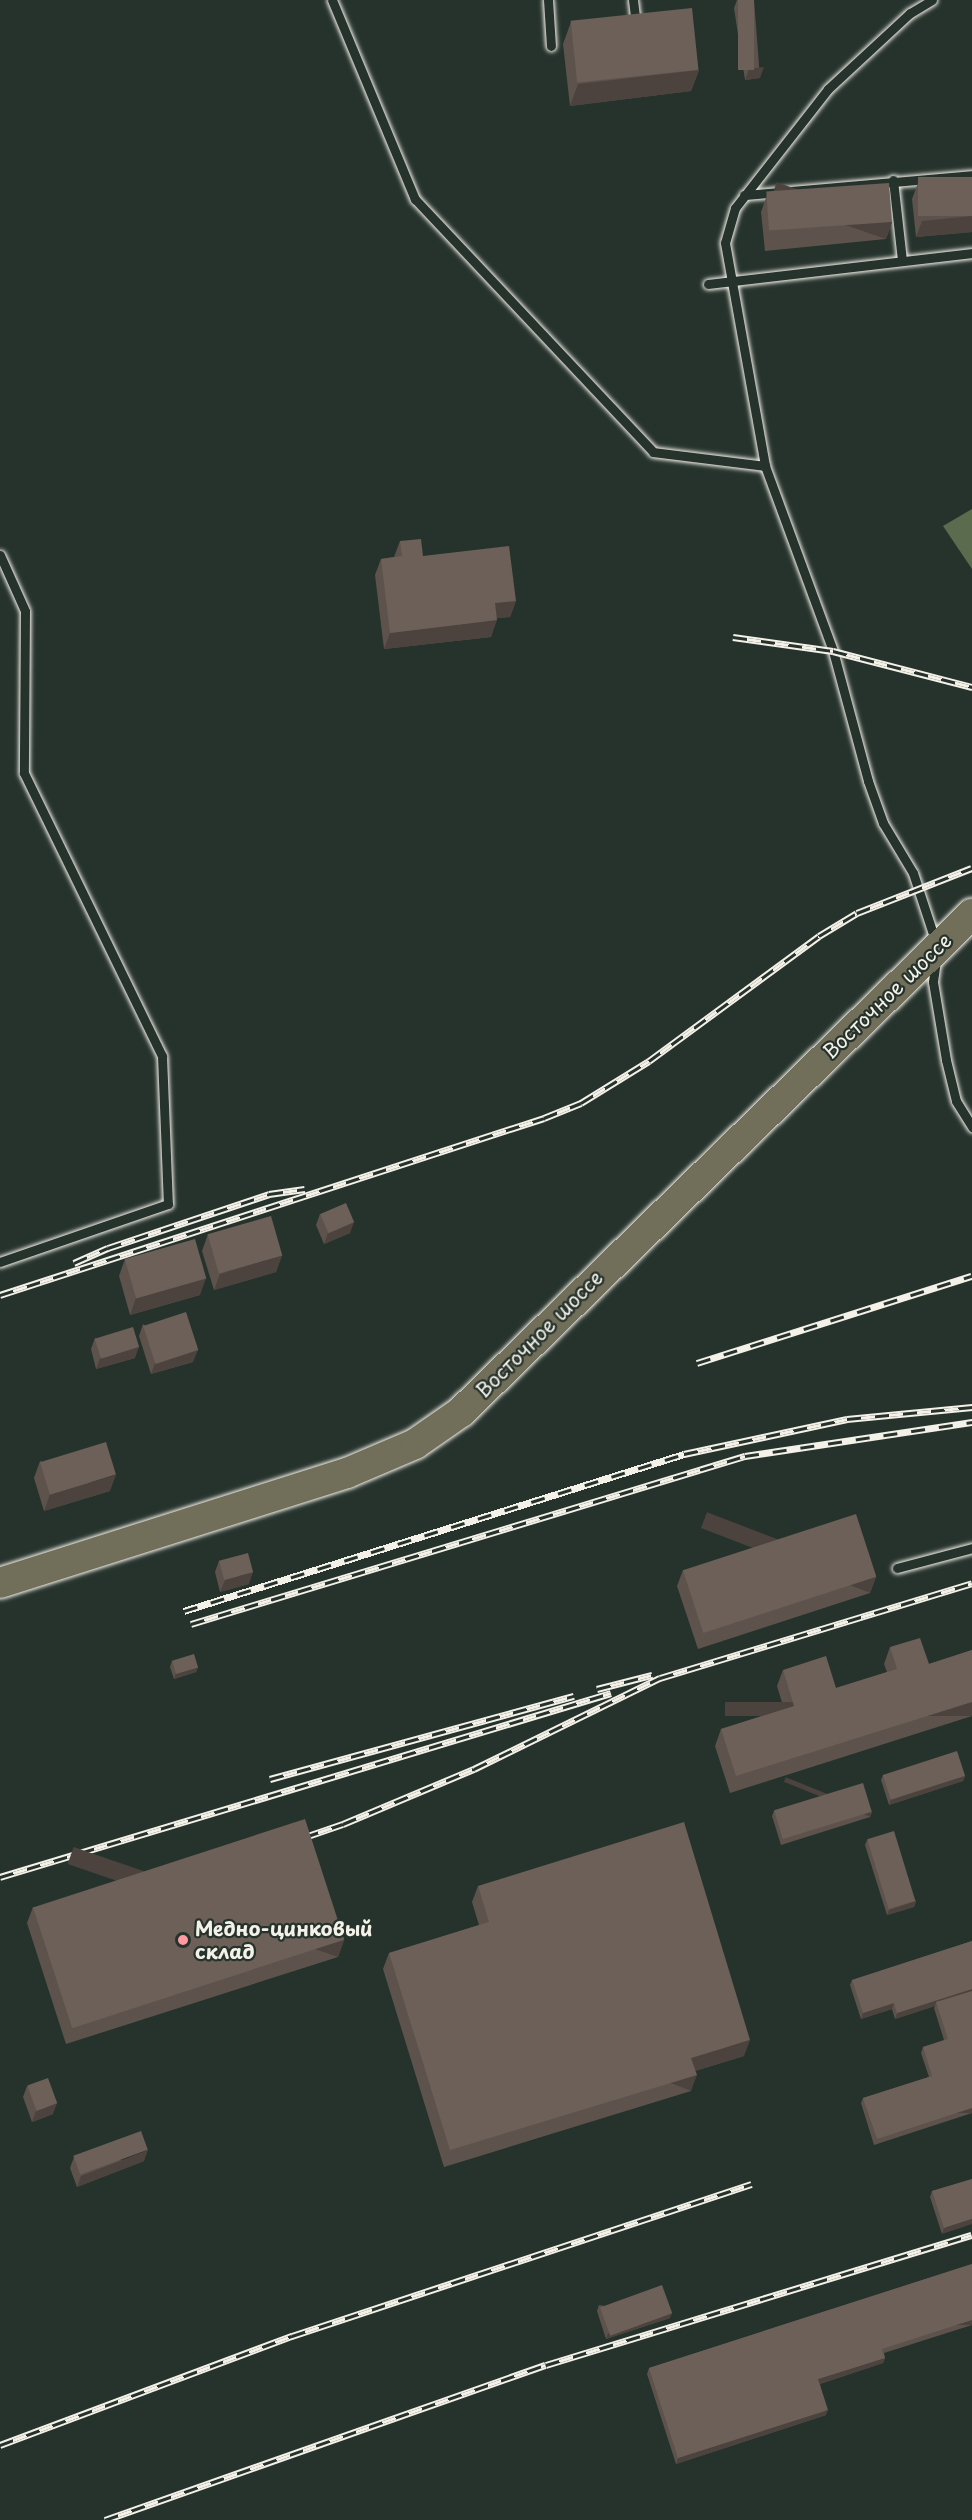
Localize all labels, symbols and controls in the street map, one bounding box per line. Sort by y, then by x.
street label: Восточное шоссе [818,928,956,1064]
street label: Восточное шоссе [470,1265,608,1403]
place label: Медно-цинковый склад [195,1916,373,1963]
marker: Медно-цинковый склад [176,1933,190,1947]

